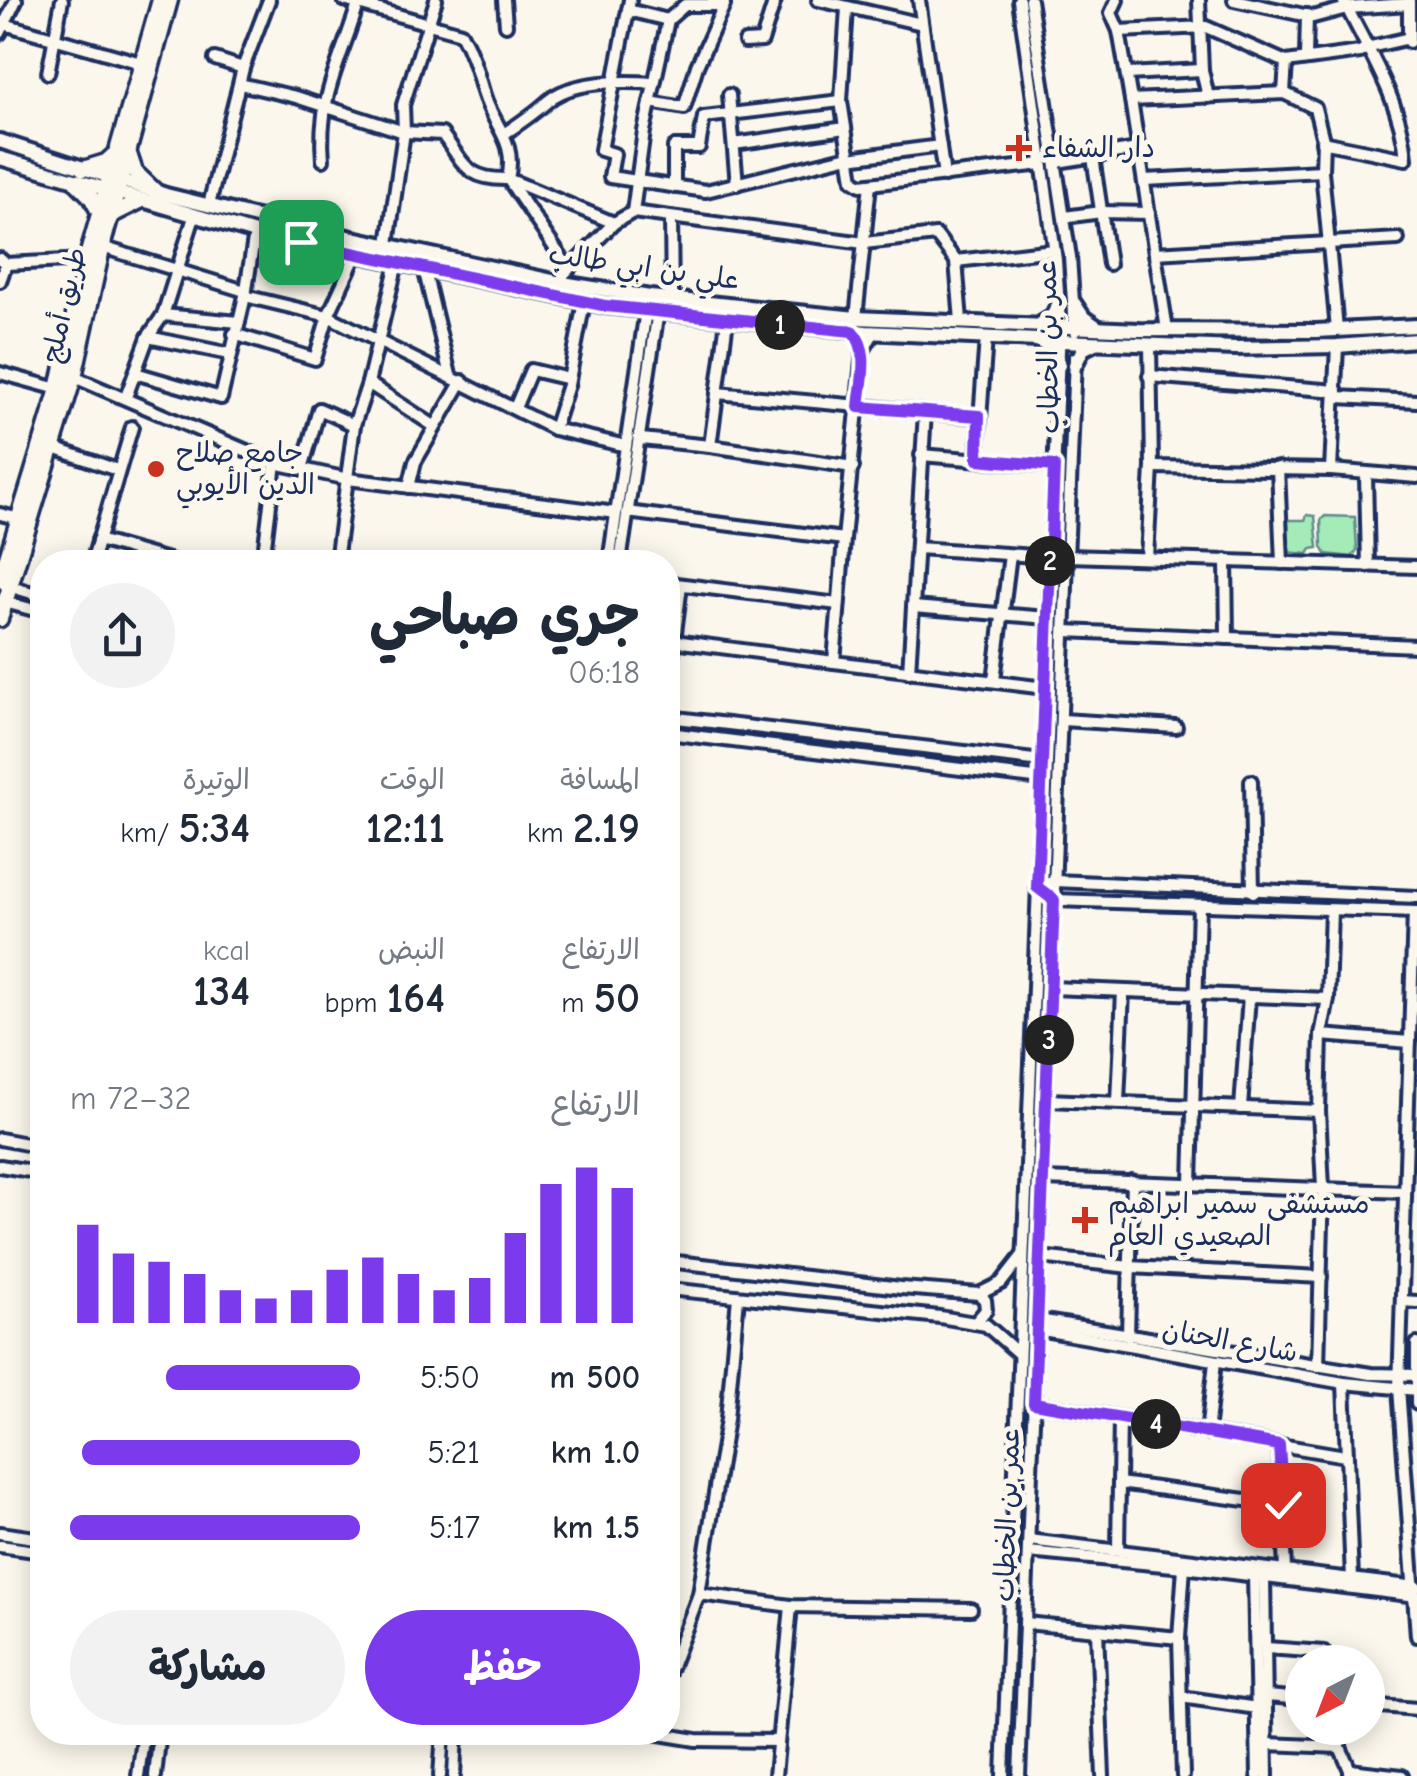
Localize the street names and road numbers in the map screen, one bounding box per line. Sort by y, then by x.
street label: علي بن ابي طالب [545,238,742,304]
street label: طريق أملج [35,244,95,366]
street label: عمر بن الخطاب [1030,260,1067,434]
street label: شارع الحنان [1159,1313,1300,1372]
street label: عمر بن الخطاب [988,1427,1027,1603]

